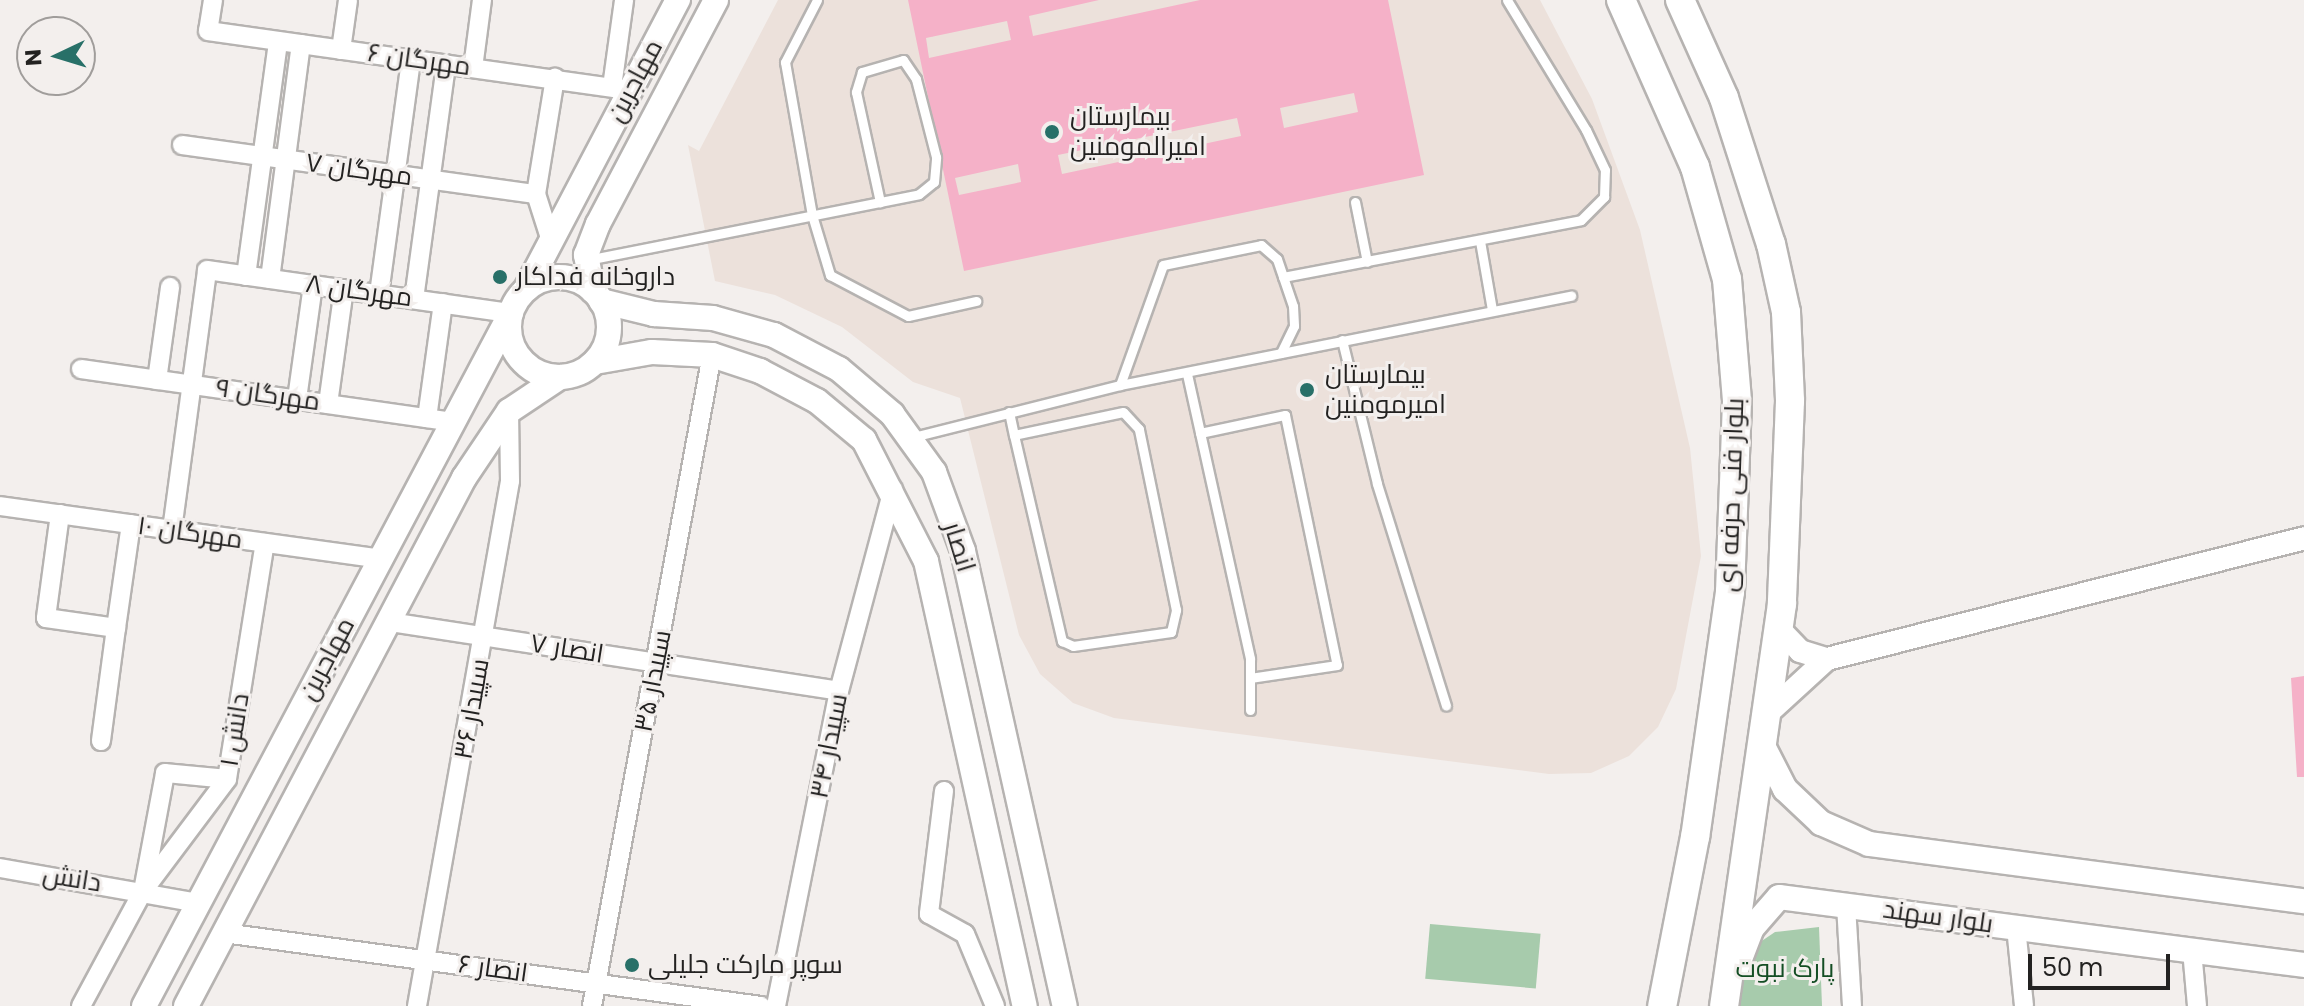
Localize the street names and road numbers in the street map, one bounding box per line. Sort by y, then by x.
street label: مهاجرین [600,34,670,128]
street label: مهرگان ۶ [366,37,472,83]
street label: مهرگان ۷ [304,147,414,193]
street label: مهرگان ۸ [304,268,414,314]
street label: مهرگان ۹ [214,372,322,418]
street label: بلوار فنی حرفه ای [1713,397,1751,593]
street label: مهرگان ۱۰ [136,510,244,556]
street label: انصار [937,518,981,576]
street label: مهاجرین [292,612,362,706]
street label: سپیدار ۳۵ [628,627,678,735]
street label: انصار ۷ [528,628,606,670]
street label: سپیدار ۳۶ [448,656,496,762]
street label: دانش ۱ [214,691,256,769]
street label: سپیدار ۳۴ [804,691,854,801]
street label: دانش [40,859,104,899]
street label: بلوار سهند [1881,894,1995,940]
street label: انصار ۶ [456,949,530,989]

